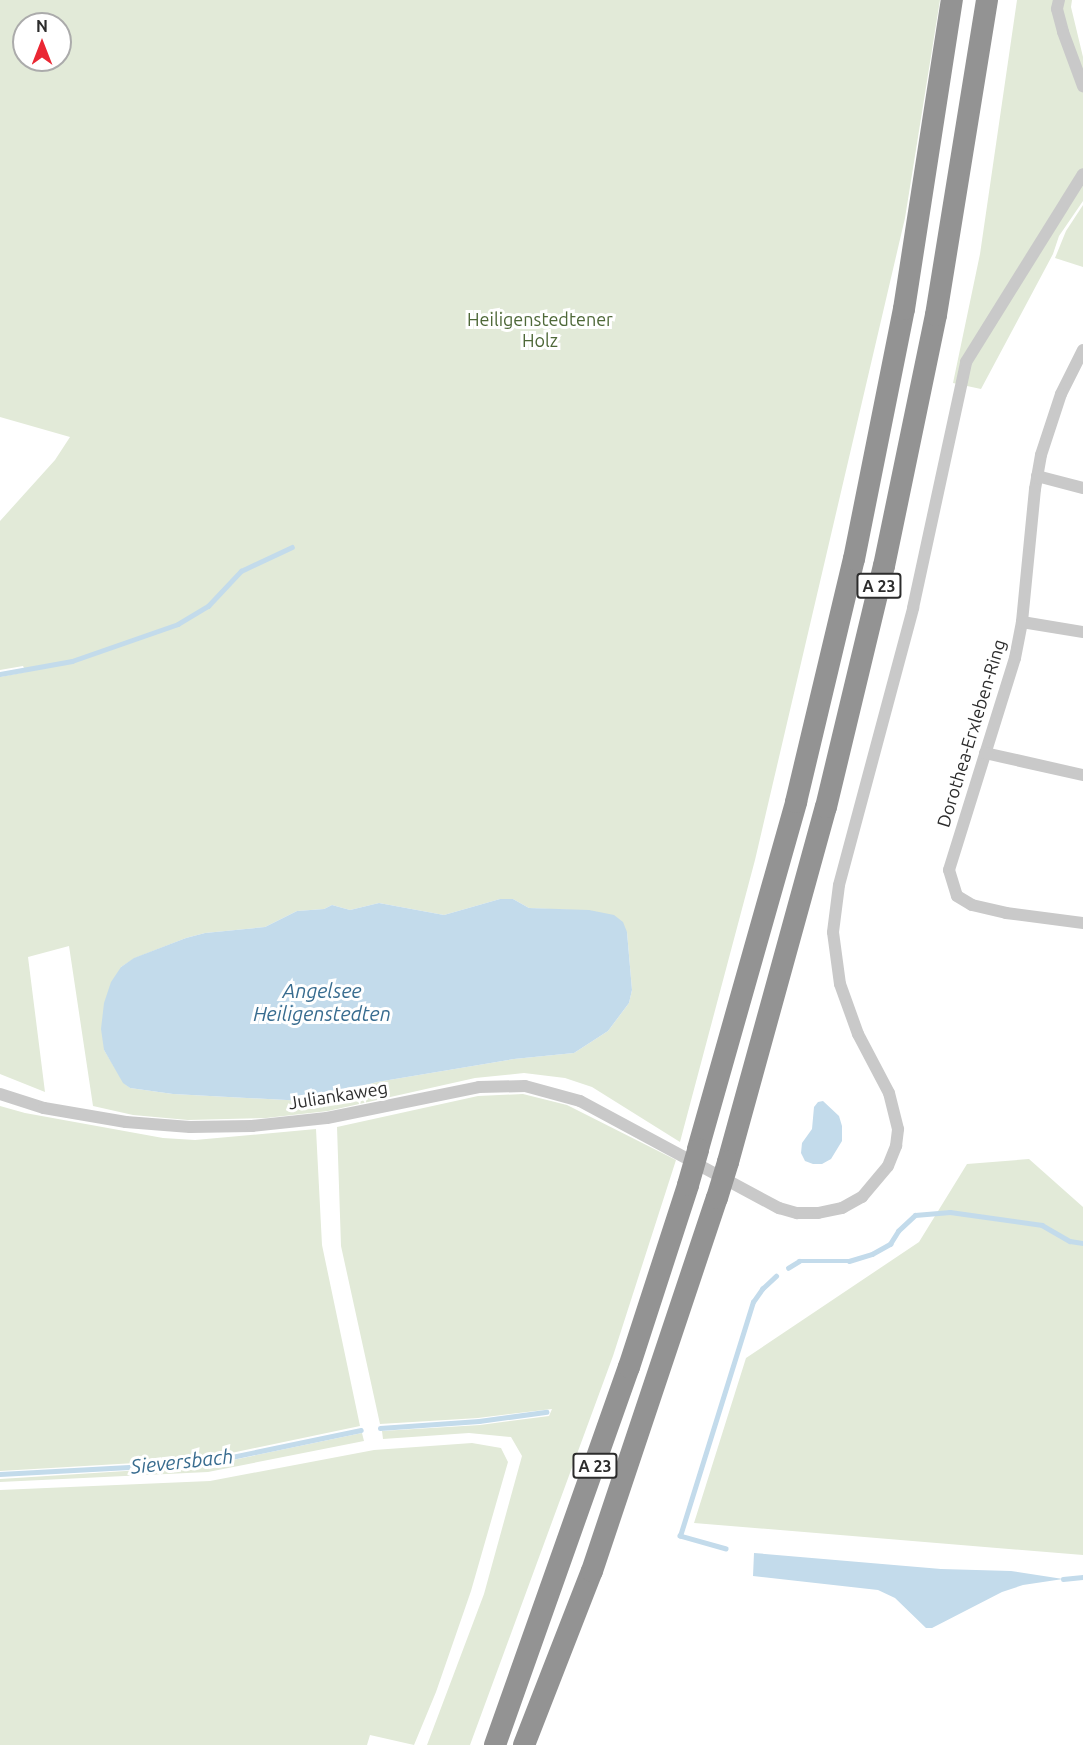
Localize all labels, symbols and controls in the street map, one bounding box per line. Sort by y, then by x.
north arrow [12,12,72,72]
text: N [36,17,48,35]
park label: Heiligenstedtener Holz [467,309,613,352]
road number: A 23 [855,573,903,599]
street label: Dorothea-Erxleben-Ring [932,636,1010,830]
water label: Angelsee Heiligenstedten [253,978,391,1025]
street label: Juliankaweg [287,1076,389,1114]
water label: Sieversbach [130,1444,234,1478]
road number: A 23 [571,1453,619,1479]

